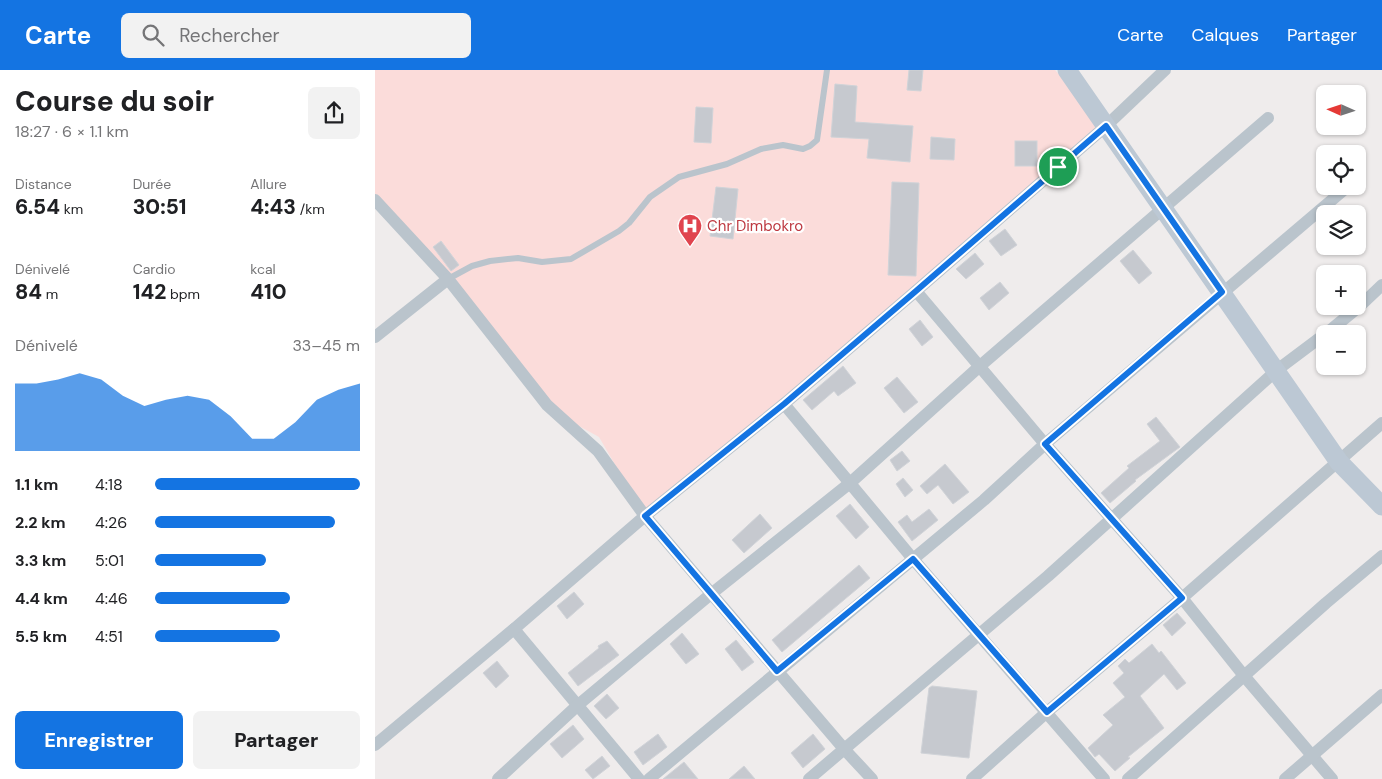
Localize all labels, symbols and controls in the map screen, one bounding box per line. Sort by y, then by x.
search box [121,13,471,58]
text: Carte [25,20,91,51]
icon: search [139,21,167,49]
text: Rechercher [179,23,280,48]
text: Carte [1117,23,1164,47]
text: Calques [1192,23,1259,47]
text: Partager [1287,23,1357,47]
text: Course du soir [15,83,214,120]
north arrow [1316,85,1366,135]
map controls [1316,85,1366,375]
button: share [308,87,360,139]
text: 18:27 · 6 × 1.1 km [15,121,129,142]
button: locate [1316,145,1366,195]
pin [1037,146,1079,188]
icon: arrive [1044,153,1072,181]
text: Distance [15,175,72,193]
text: Durée [133,175,171,193]
text: Allure [250,175,287,193]
text: 6.54 [15,193,60,221]
text: 30:51 [133,193,186,221]
text: 4:43 [250,193,296,221]
text: km [60,200,83,218]
text: /km [296,200,325,218]
button: layers [1316,205,1366,255]
hospital icon: Chr Dimbokro [677,213,703,247]
place label: Chr Dimbokro [707,216,803,236]
text: Dénivelé [15,260,70,278]
text: Cardio [133,260,176,278]
text: kcal [250,260,276,278]
button: + [1316,265,1366,315]
text: 84 [15,278,42,306]
text: 142 [133,278,166,306]
text: 410 [250,278,287,306]
text: m [42,285,58,303]
text: bpm [166,285,200,303]
button: − [1316,325,1366,375]
text: Dénivelé [15,335,78,356]
text: 33–45 m [292,335,360,356]
text: 1.1 km [15,474,58,495]
text: 4:18 [95,474,123,495]
text: 2.2 km [15,512,66,533]
text: 4:26 [95,512,127,533]
text: 3.3 km [15,550,66,571]
text: 5:01 [95,550,124,571]
text: 4.4 km [15,588,68,609]
text: 4:46 [95,588,128,609]
text: 5.5 km [15,626,67,647]
text: 4:51 [95,626,123,647]
button: Enregistrer [15,711,183,769]
button: Partager [193,711,360,769]

